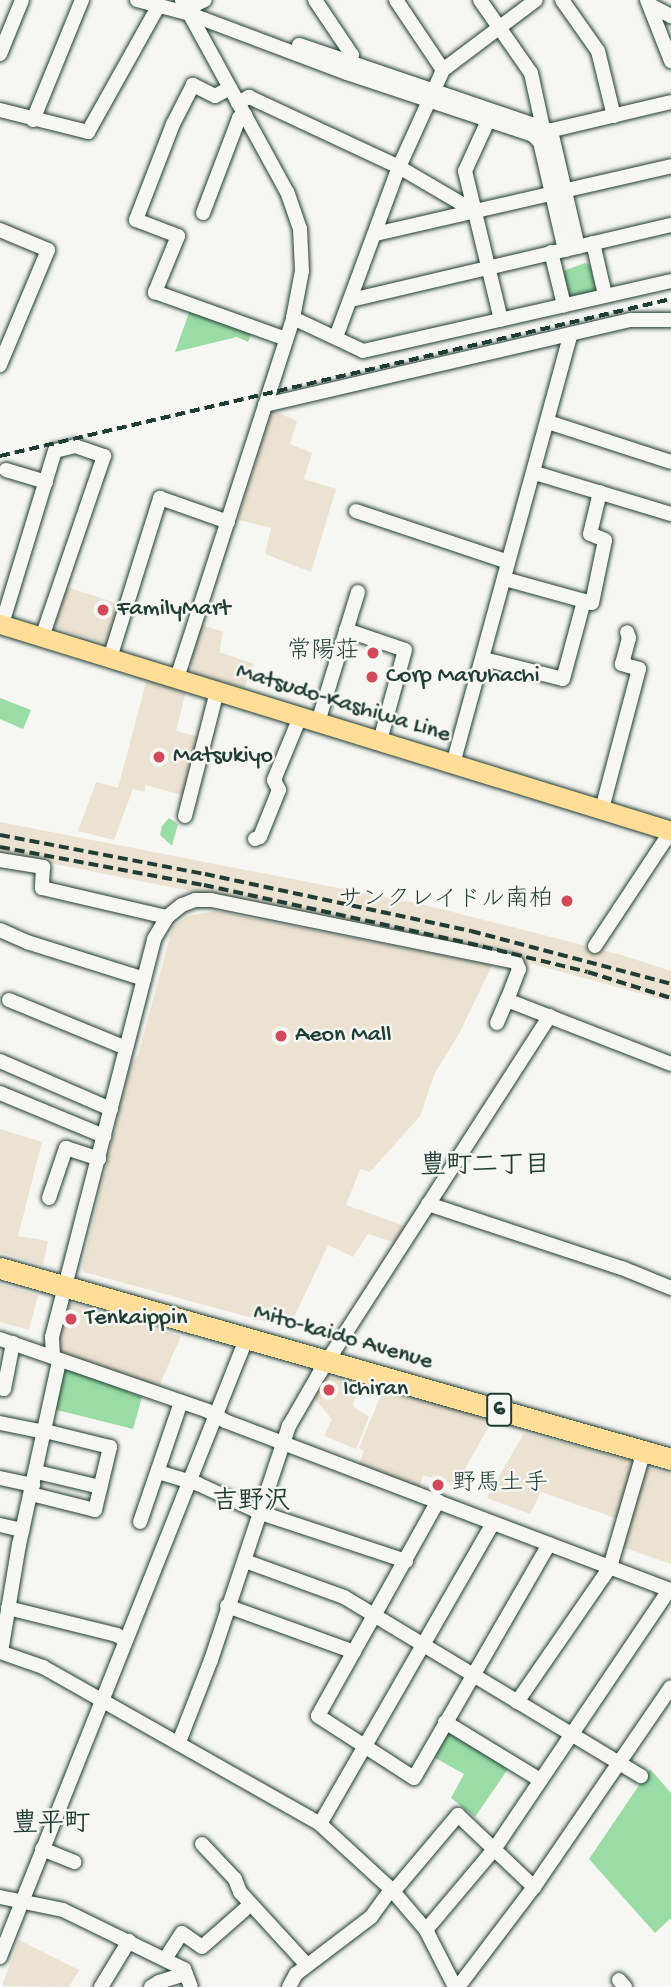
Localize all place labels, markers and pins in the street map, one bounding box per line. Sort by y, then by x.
place label: FamilyMart [117,596,230,624]
marker: FamilyMart [95,602,111,618]
place label: 常陽荘 [287,639,359,667]
marker: 常陽荘 [365,645,381,661]
place label: Corp Maruhachi [386,663,540,691]
marker: Corp Maruhachi [364,669,380,685]
place label: Matsukiyo [173,743,273,771]
marker: Matsukiyo [151,749,167,765]
place label: サンクレイドル南柏 [337,887,553,915]
marker: サンクレイドル南柏 [559,893,575,909]
place label: Aeon Mall [295,1022,392,1050]
marker: Aeon Mall [273,1028,289,1044]
place label: Tenkaippin [85,1305,187,1333]
marker: Tenkaippin [63,1311,79,1327]
place label: Ichiran [343,1376,408,1404]
marker: Ichiran [321,1382,337,1398]
place label: 野馬土手 [452,1471,548,1499]
marker: 野馬土手 [430,1477,446,1493]

